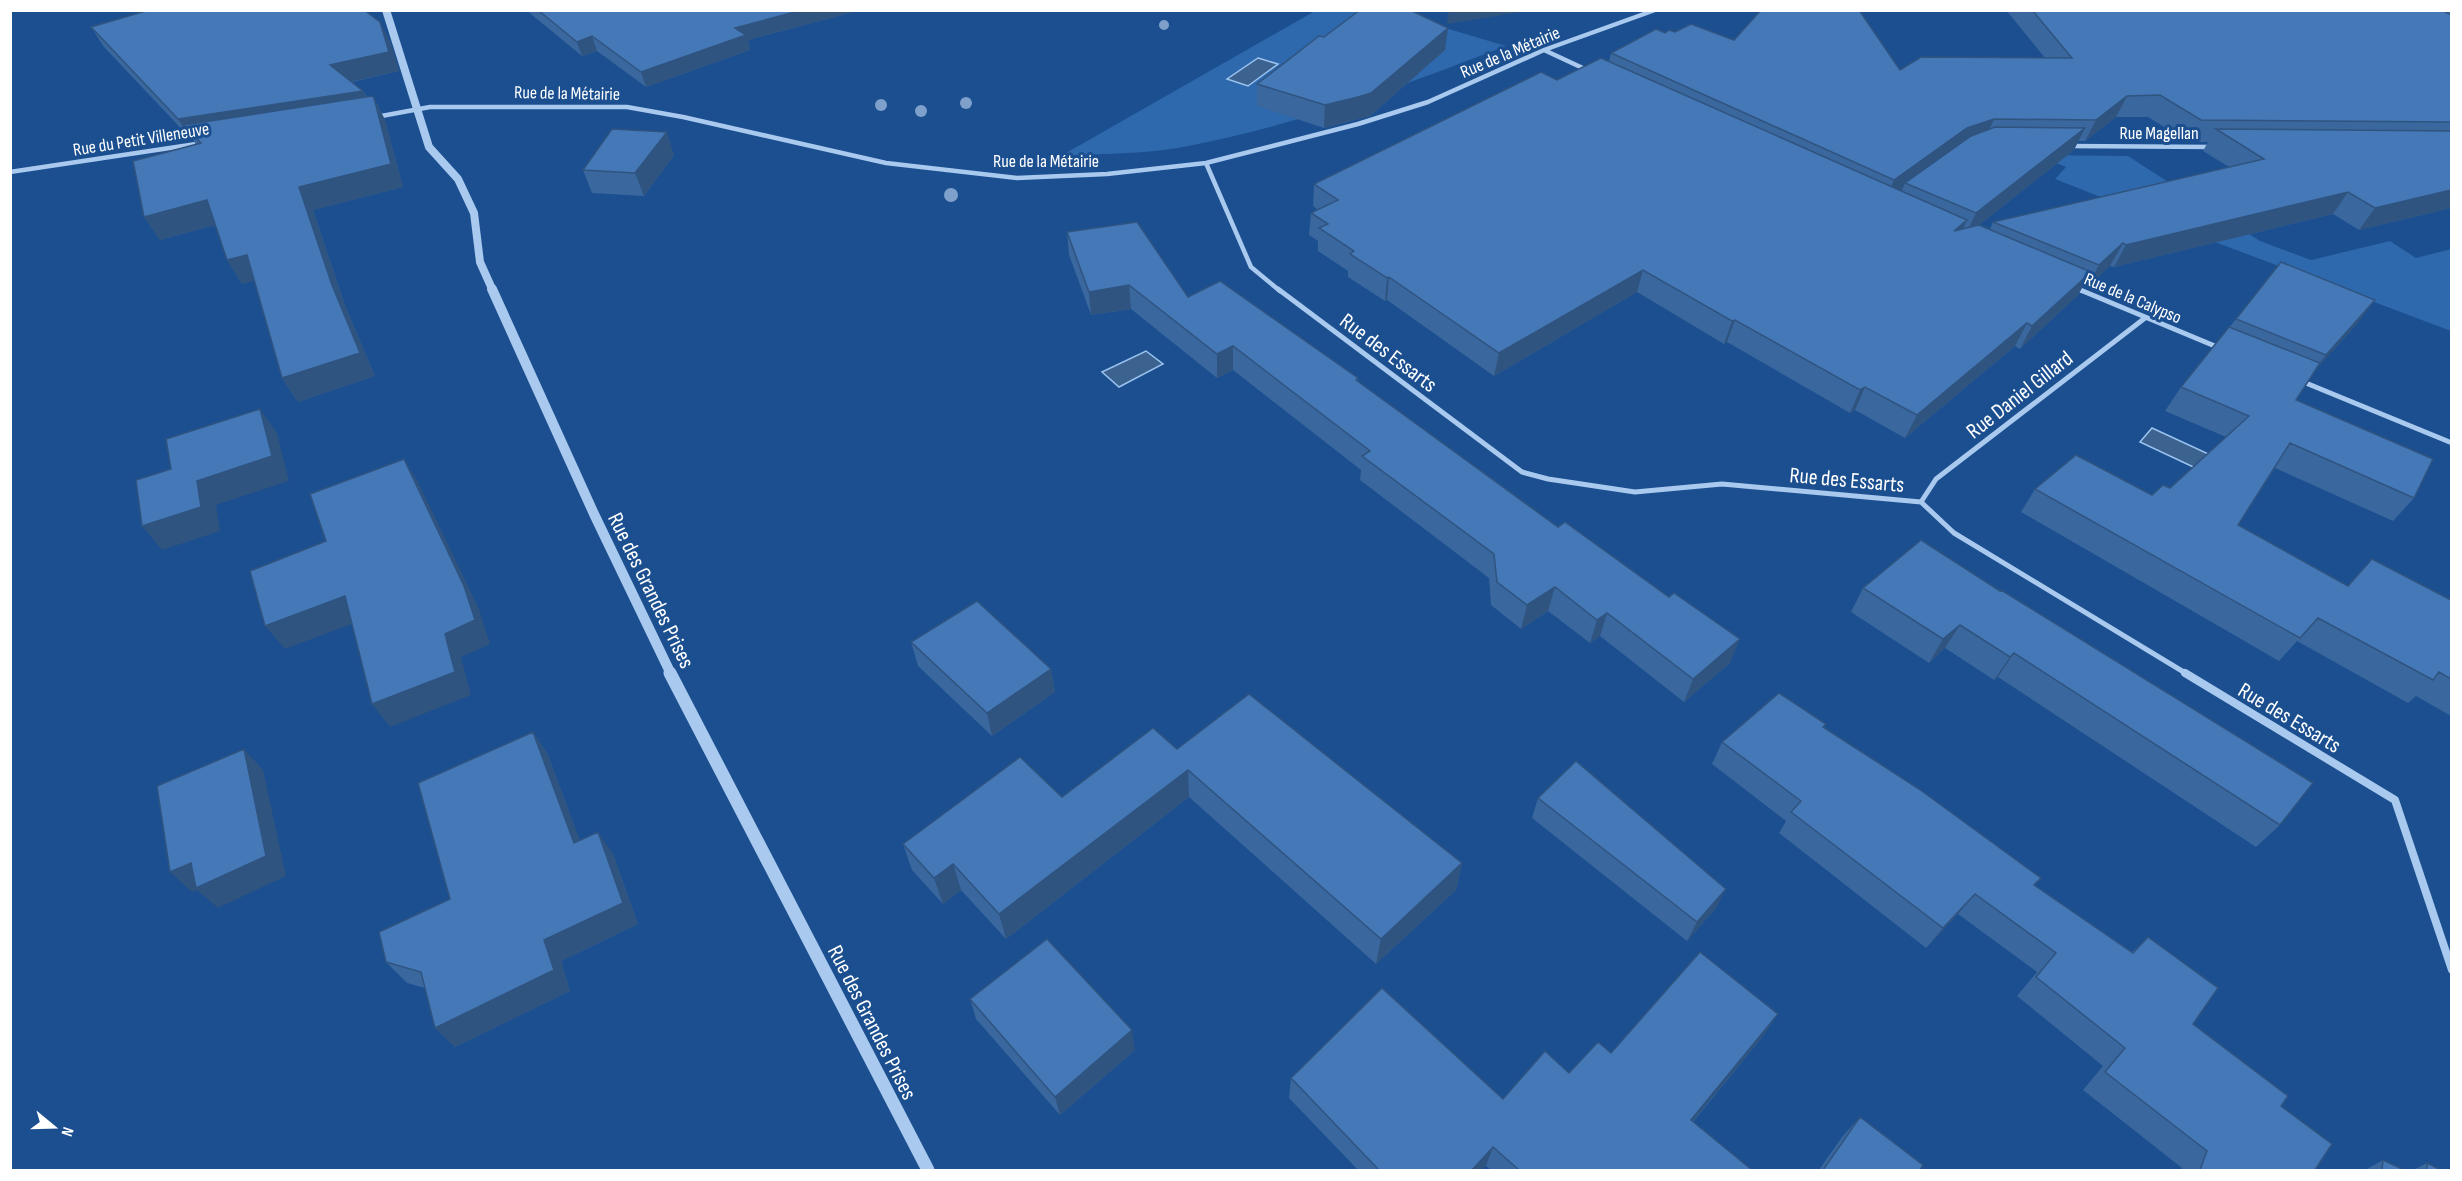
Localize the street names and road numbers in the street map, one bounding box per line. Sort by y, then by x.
street label: Rue de la Métairie [1457,22,1563,83]
street label: Rue de la Métairie [514,82,620,105]
street label: Rue du Petit Villeneuve [71,118,211,161]
street label: Rue Magellan [2119,123,2199,144]
street label: Rue de la Métairie [993,151,1099,172]
street label: Rue de la Calypso [2081,269,2185,328]
street label: Rue des Essarts [1334,308,1442,399]
street label: Rue Daniel Gillard [1961,345,2079,445]
street label: Rue des Essarts [1788,462,1905,499]
street label: Rue des Grandes Prises [601,508,700,673]
street label: Rue des Essarts [2233,677,2346,760]
street label: Rue des Grandes Prises [821,941,922,1105]

